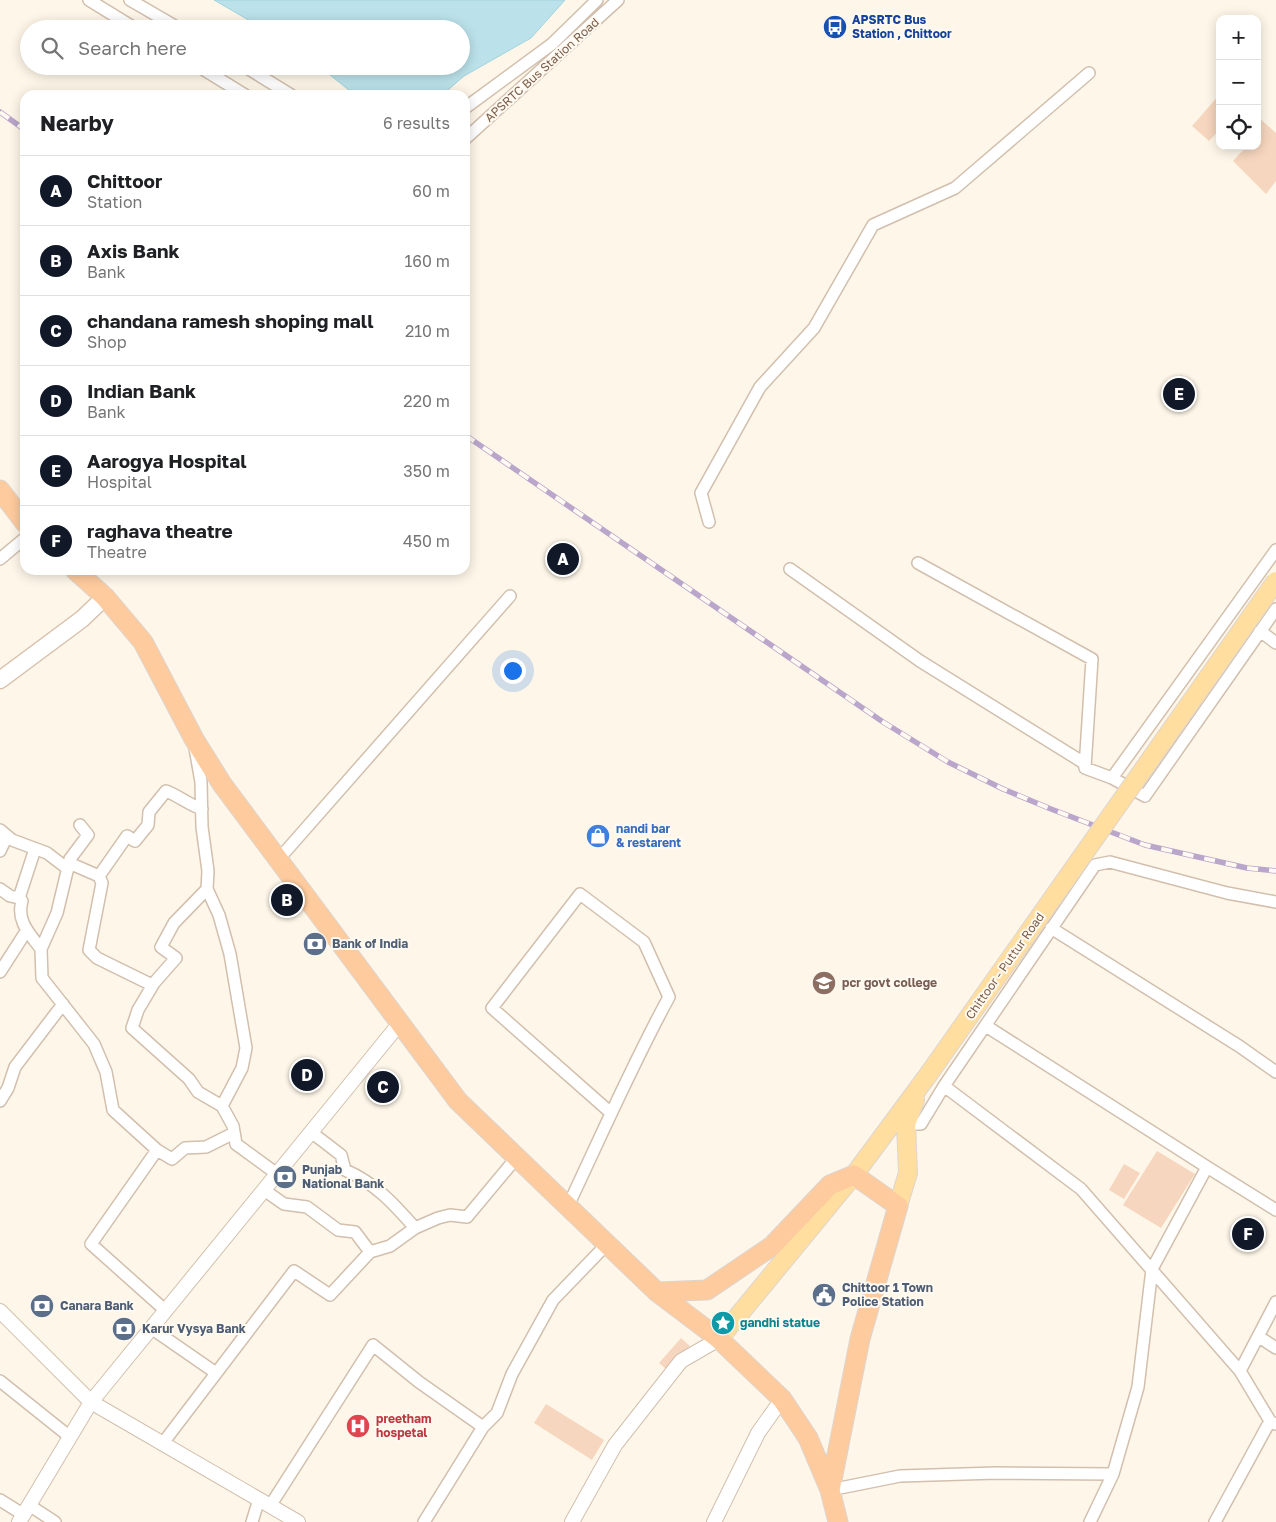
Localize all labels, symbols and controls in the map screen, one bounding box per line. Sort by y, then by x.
place label: APSRTC Bus Station , Chittoor [852,12,952,41]
street label: APSRTC Bus Station Road [481,14,602,125]
bus stop icon: APSRTC Bus Station , Chittoor [822,14,848,40]
map controls [1216,15,1261,150]
button: + [1216,15,1261,60]
search box [20,20,470,75]
icon: search [38,34,66,62]
text: Search here [78,36,187,59]
button: − [1216,60,1261,105]
button: locate [1216,105,1261,150]
text: Nearby [40,110,114,136]
text: 6 results [383,113,450,133]
text: Chittoor [87,169,162,192]
text: A [50,181,62,201]
text: 60 m [412,181,450,201]
text: Station [87,192,142,212]
text: Axis Bank [87,239,179,262]
text: B [50,251,62,271]
text: 160 m [404,251,450,271]
text: Bank [87,262,126,282]
text: chandana ramesh shoping mall [87,309,374,332]
text: C [50,321,62,341]
text: 210 m [405,321,450,341]
text: Shop [87,332,127,352]
pin: E [1163,375,1195,413]
text: Indian Bank [87,379,196,402]
text: D [50,391,62,411]
text: 220 m [403,391,450,411]
text: Bank [87,402,126,422]
text: Aarogya Hospital [87,449,247,472]
text: E [51,461,61,481]
text: 350 m [403,461,450,481]
text: Hospital [87,472,152,492]
text: raghava theatre [87,519,233,542]
text: F [51,531,61,551]
text: 450 m [403,531,450,551]
pin: A [547,540,579,578]
text: Theatre [87,542,147,562]
your location [500,658,526,684]
place label: nandi bar & restarent [616,821,681,850]
shop icon: nandi bar & restarent [585,823,611,849]
pin: B [271,881,303,919]
street label: Chittoor - Puttur Road [962,909,1047,1022]
bank icon: Bank of India [302,931,328,957]
place label: Bank of India [332,936,408,951]
school or university icon: pcr govt college [811,970,837,996]
place label: pcr govt college [842,975,937,990]
pin: D [291,1056,323,1094]
pin: C [367,1068,399,1106]
place label: Punjab National Bank [302,1162,384,1191]
bank icon: Punjab National Bank [272,1164,298,1190]
pin: F [1232,1215,1264,1253]
place label: Chittoor 1 Town Police Station [842,1280,933,1309]
public building icon: Chittoor 1 Town Police Station [811,1282,837,1308]
bank icon: Canara Bank [29,1293,55,1319]
place label: Canara Bank [60,1298,134,1313]
place icon: gandhi statue [710,1310,736,1336]
place label: gandhi statue [740,1315,820,1330]
bank icon: Karur Vysya Bank [111,1316,137,1342]
place label: Karur Vysya Bank [142,1321,246,1336]
place label: preetham hospetal [376,1411,432,1440]
hospital icon: preetham hospetal [345,1413,371,1439]

